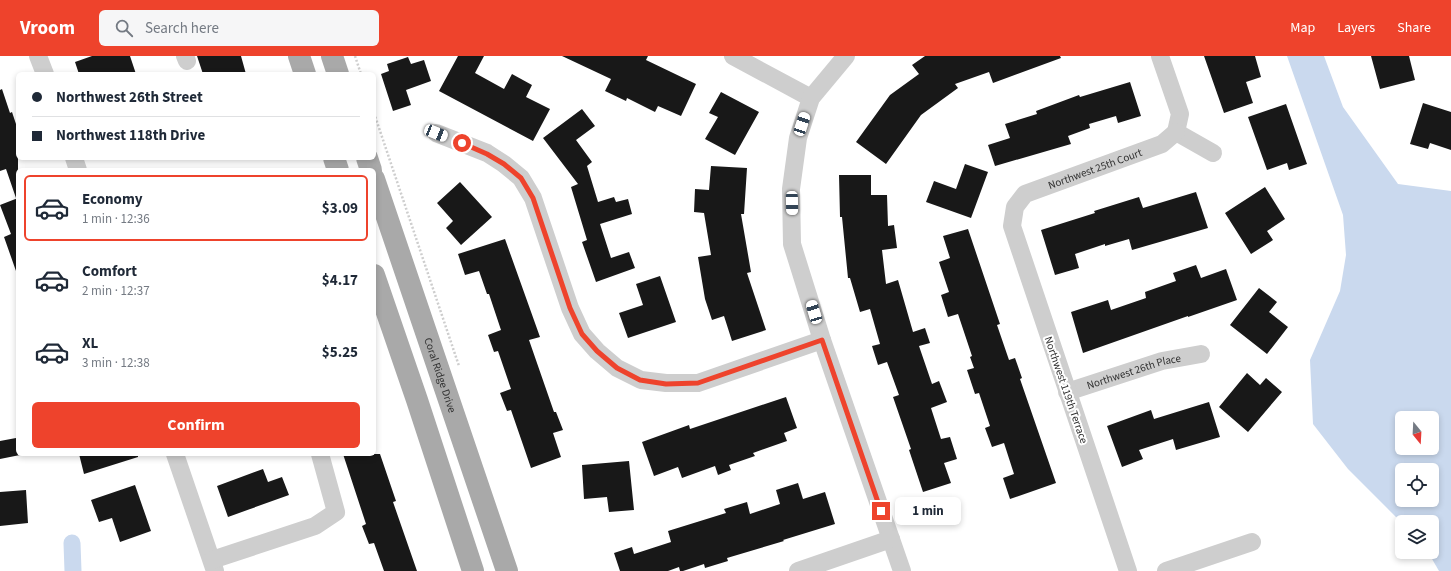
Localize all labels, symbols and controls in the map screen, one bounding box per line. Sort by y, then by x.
search box [99,10,379,46]
text: Vroom [20,15,75,42]
icon: search [113,17,135,39]
text: Search here [145,18,219,39]
text: Map [1290,18,1315,38]
text: Layers [1337,18,1375,38]
text: Share [1397,18,1431,38]
text: Northwest 26th Street [56,87,203,108]
car [793,111,811,137]
car [423,123,449,143]
text: Northwest 118th Drive [56,125,205,146]
route start [453,134,471,152]
street label: Northwest 25th Court [1046,144,1144,192]
text: Economy [82,189,143,210]
icon: car [34,190,70,226]
car [786,191,798,215]
text: $3.09 [322,198,358,219]
text: 1 min · 12:36 [82,210,150,228]
text: Comfort [82,261,137,282]
icon: car [34,262,70,298]
text: $4.17 [322,270,358,291]
text: 2 min · 12:37 [82,282,150,300]
car [805,299,823,325]
text: XL [82,333,98,354]
icon: car [34,334,70,370]
street label: Northwest 119th Terrace [1041,334,1092,446]
street label: Coral Ridge Drive [421,335,460,415]
text: $5.25 [322,342,358,363]
street label: Northwest 26th Place [1085,350,1183,393]
text: 3 min · 12:38 [82,354,150,372]
button: Confirm [32,402,360,448]
north arrow [1395,411,1439,455]
map controls [1395,411,1439,559]
button: locate [1395,463,1439,507]
callout: 1 min [895,497,961,525]
route end [872,502,890,520]
text: 1 min [912,502,944,520]
button: layers [1395,515,1439,559]

